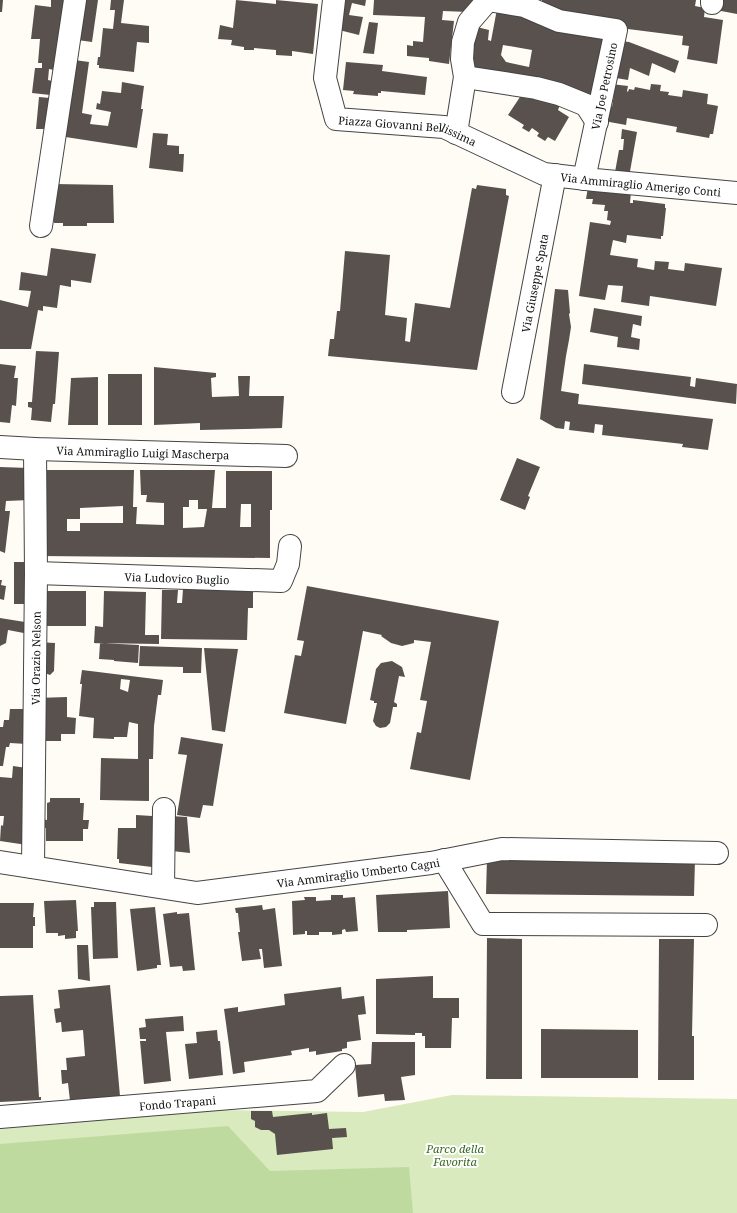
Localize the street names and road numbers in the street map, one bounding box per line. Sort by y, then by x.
street label: Via Joe Petrosino [587,41,621,131]
street label: Piazza Giovanni Bellissima [338,112,479,149]
street label: Via Ammiraglio Amerigo Conti [560,169,722,199]
street label: Via Giuseppe Spata [517,232,551,334]
street label: Via Ammiraglio Luigi Mascherpa [56,442,230,462]
street label: Via Ludovico Buglio [124,568,230,587]
street label: Via Orazio Nelson [27,611,43,705]
street label: Via Ammiraglio Umberto Cagni [276,854,442,890]
street label: Fondo Trapani [138,1092,217,1113]

